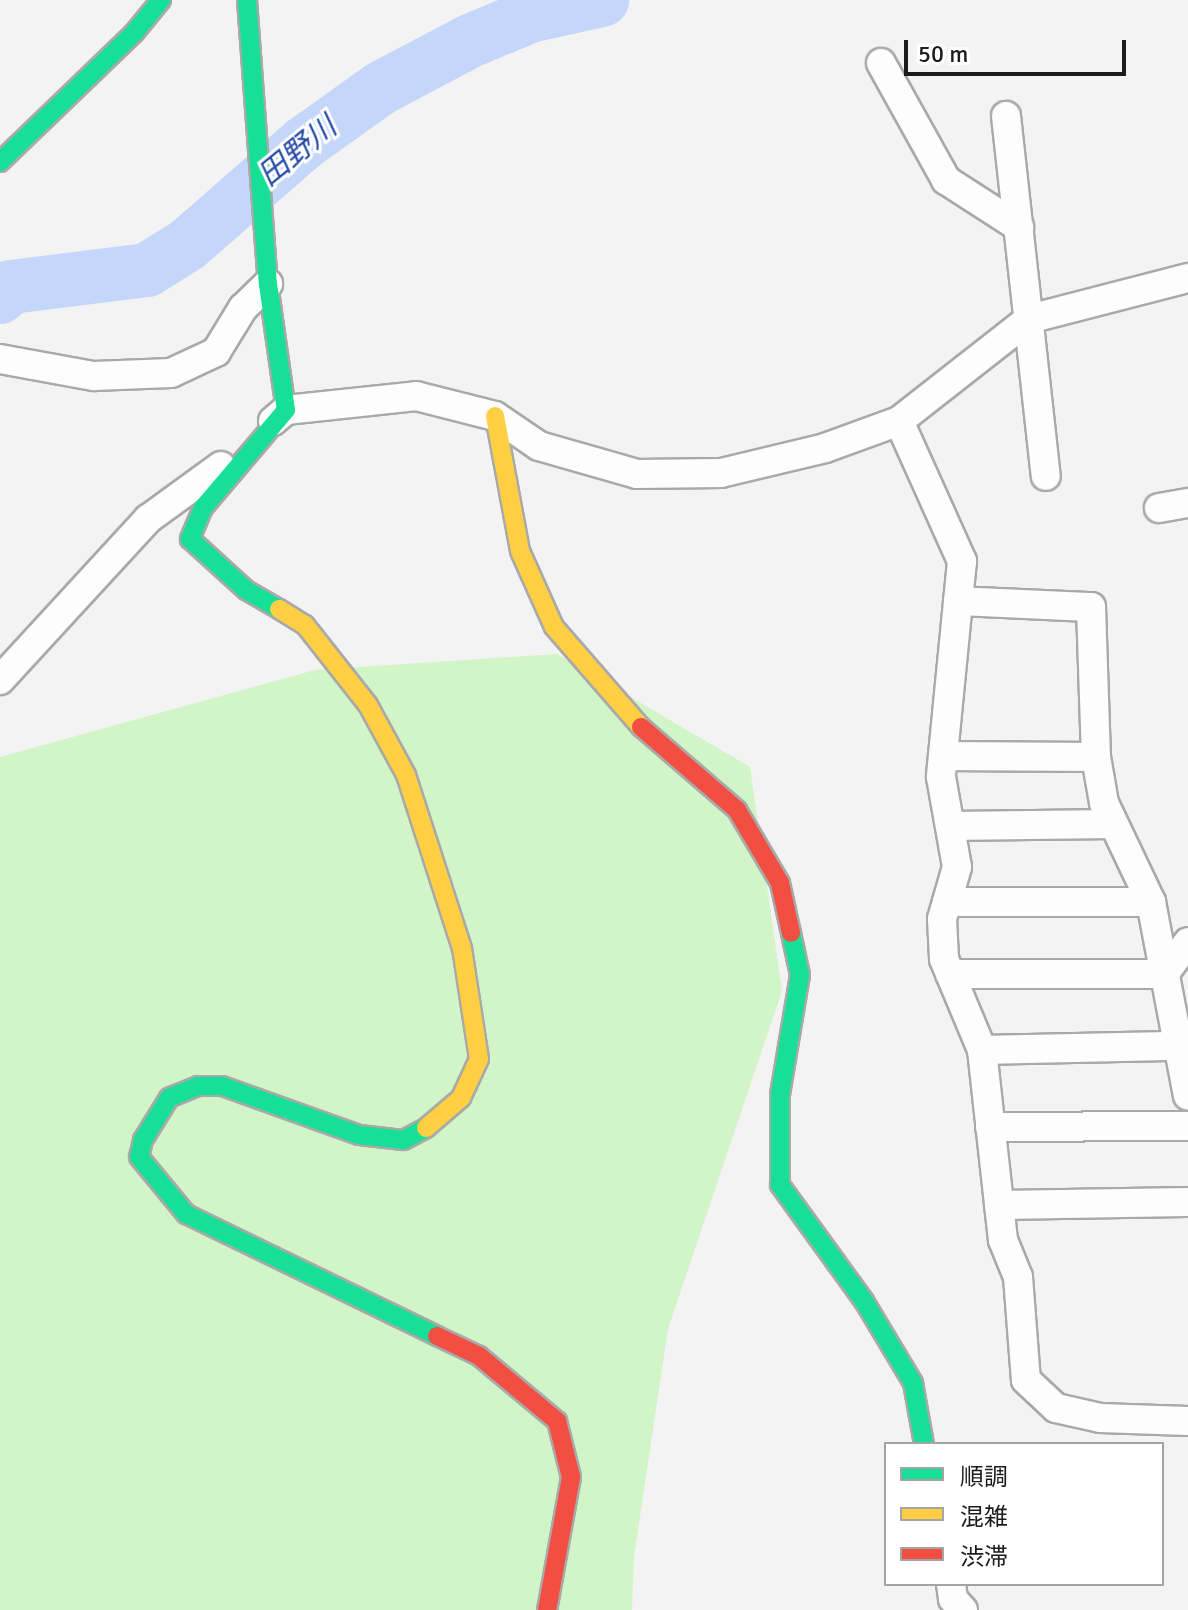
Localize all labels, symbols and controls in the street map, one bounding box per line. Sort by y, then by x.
scale bar [908,24,1130,74]
text: 50 m [918,39,968,69]
water label: 田野川 [252,110,344,194]
legend [884,1442,1164,1586]
text: 順調 [960,1462,1008,1492]
text: 混雑 [960,1502,1008,1532]
text: 渋滞 [960,1542,1008,1572]

